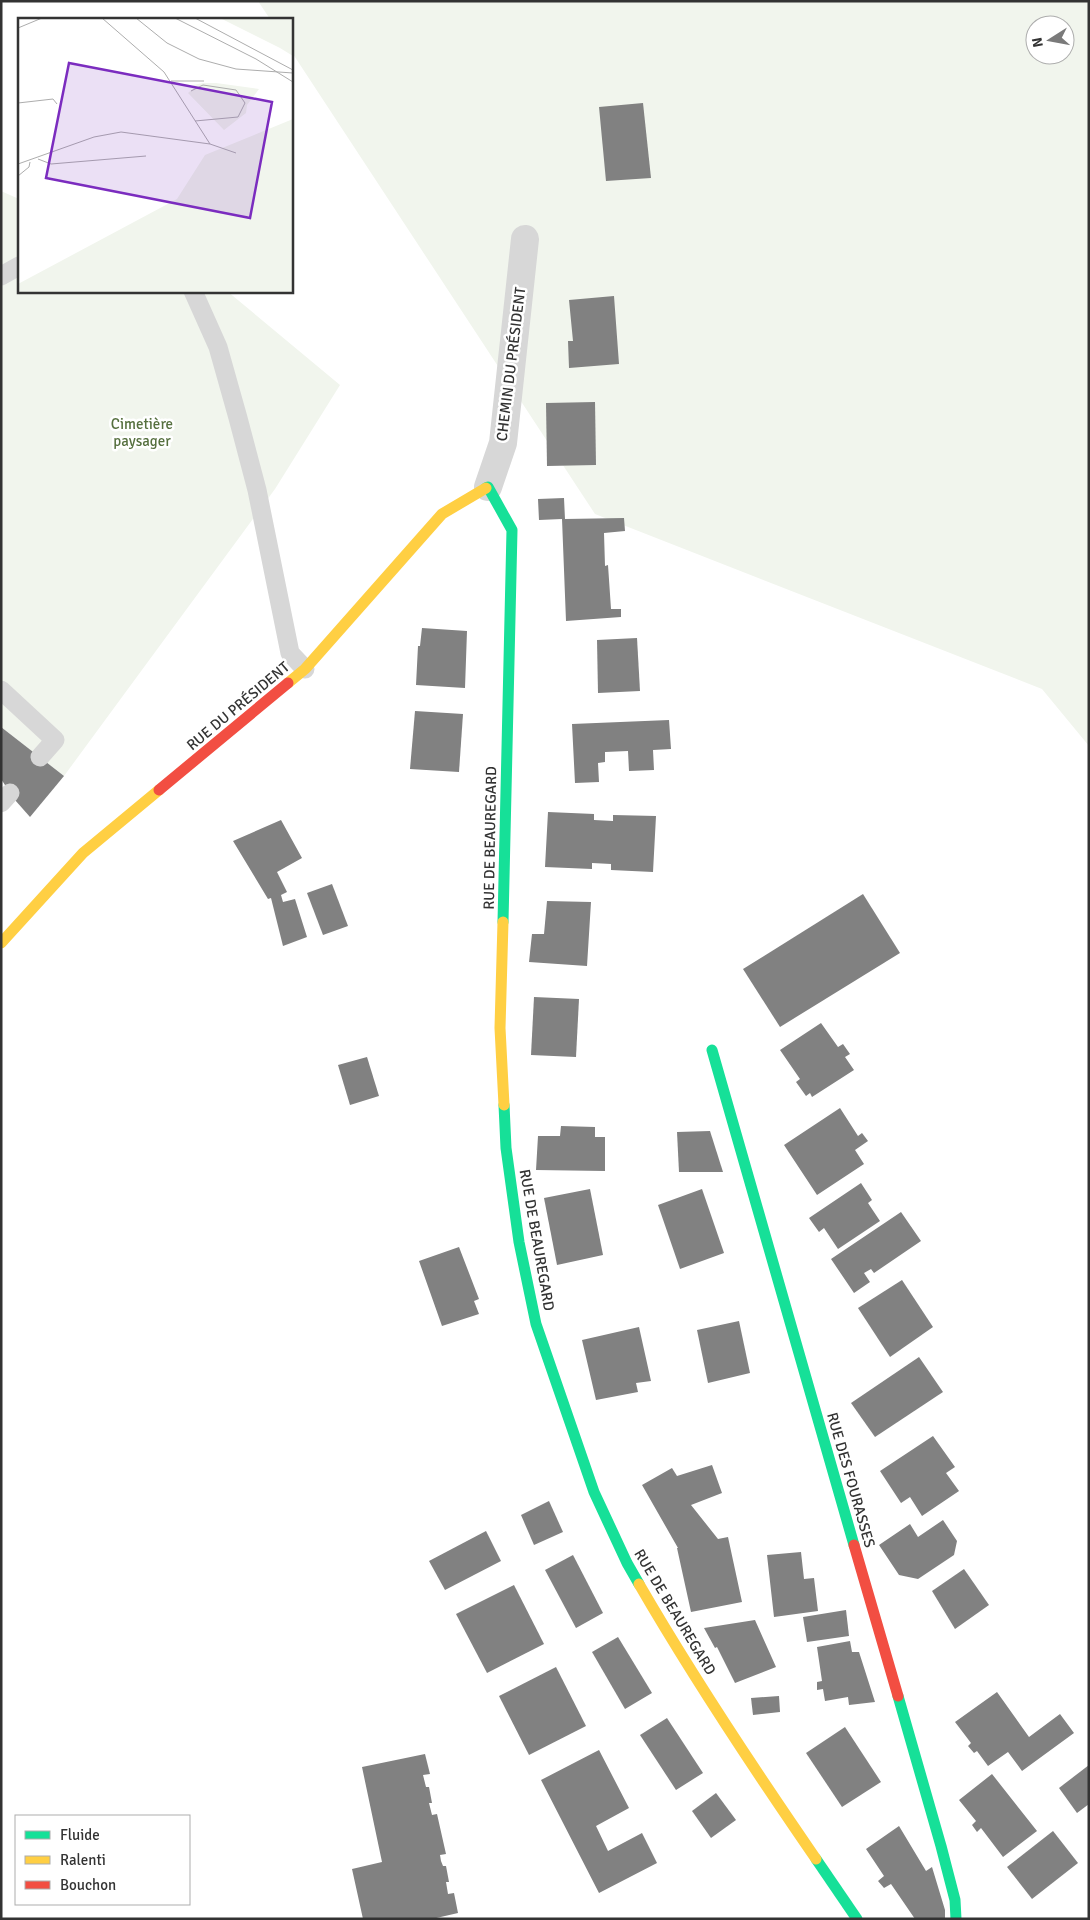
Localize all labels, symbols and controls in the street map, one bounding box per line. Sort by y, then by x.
north arrow [1025,15,1075,65]
inset map [18,18,292,292]
text: N [1028,36,1047,49]
street label: CHEMIN DU PRÉSIDENT [492,285,529,442]
park label: Cimetière paysager [111,415,173,450]
street label: RUE DU PRÉSIDENT [182,657,293,754]
street label: RUE DE BEAUREGARD [480,766,500,910]
street label: RUE DE BEAUREGARD [516,1168,558,1312]
street label: RUE DES FOURASSES [823,1410,879,1550]
street label: RUE DE BEAUREGARD [630,1546,720,1678]
legend [15,1815,190,1905]
text: Fluide [60,1826,100,1844]
text: Ralenti [60,1851,106,1869]
text: Bouchon [60,1876,116,1894]

